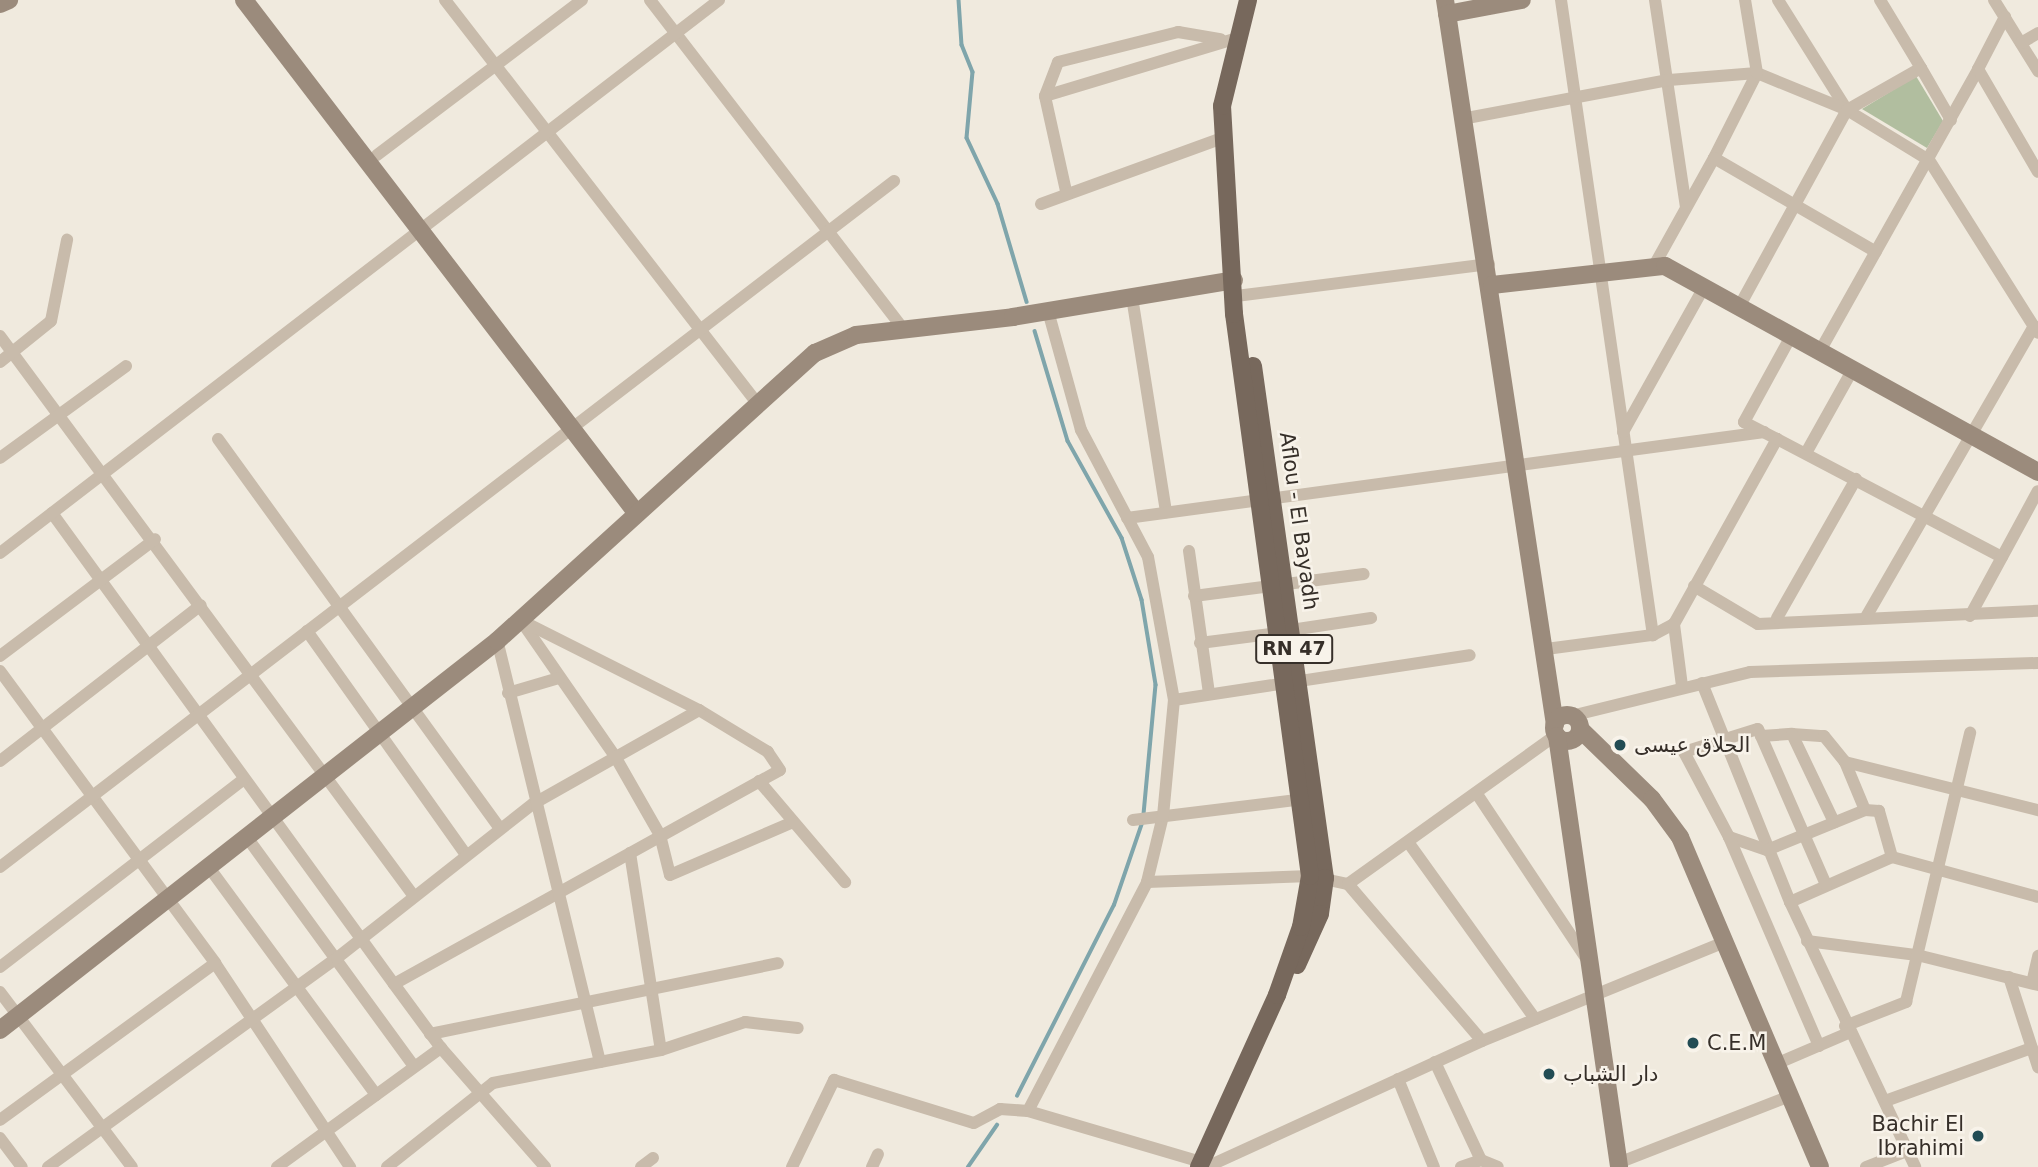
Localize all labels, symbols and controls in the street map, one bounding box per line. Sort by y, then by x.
street label: Aflou - El Bayadh [1274,430,1324,612]
road number: RN 47 [1254,634,1334,664]
place label: الحلاق عيسى [1634,732,1750,758]
marker: الحلاق عيسى [1612,737,1628,753]
place label: C.E.M [1707,1030,1766,1056]
marker: C.E.M [1685,1035,1701,1051]
place label: دار الشباب [1563,1061,1658,1087]
marker: دار الشباب [1541,1066,1557,1082]
place label: Bachir El Ibrahimi [1872,1111,1964,1161]
marker: Bachir El Ibrahimi [1970,1128,1986,1144]

